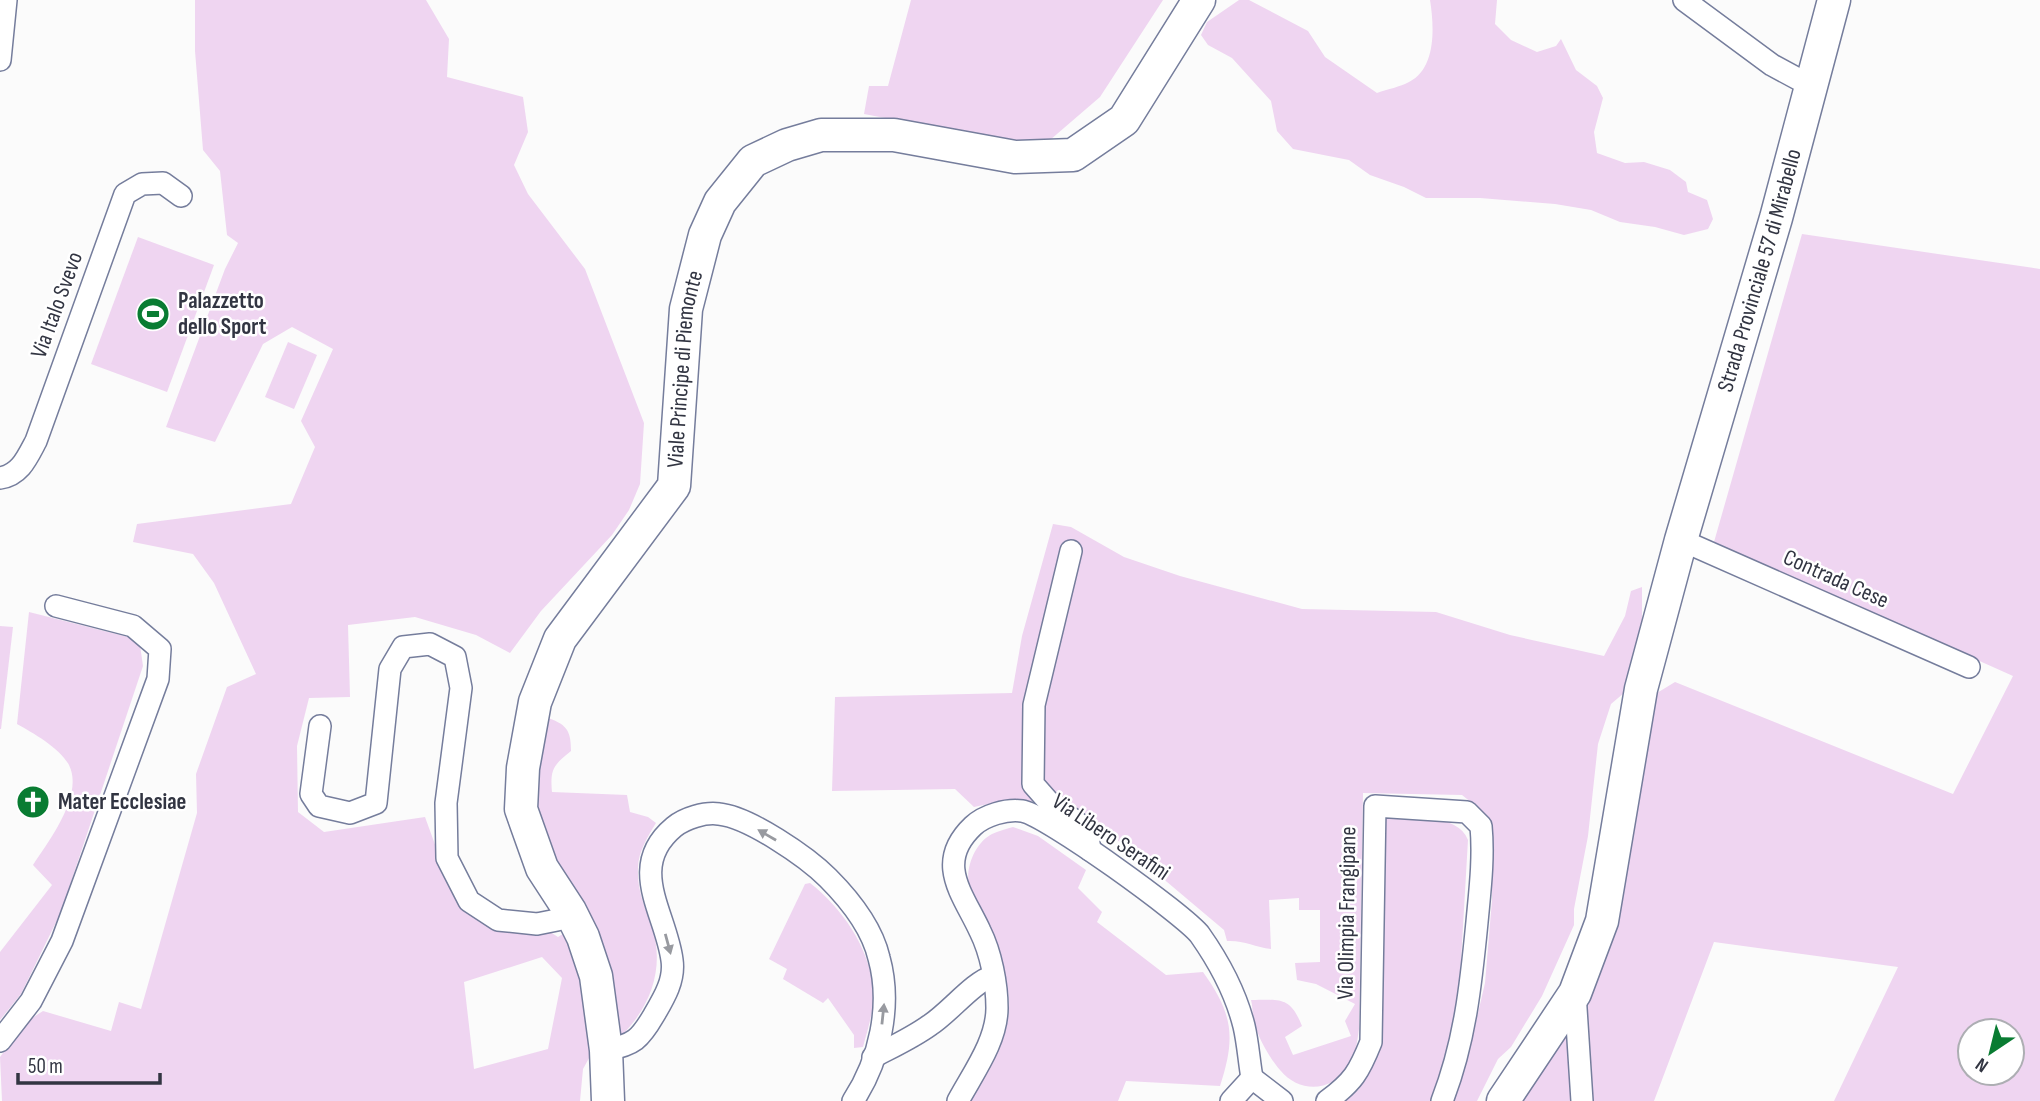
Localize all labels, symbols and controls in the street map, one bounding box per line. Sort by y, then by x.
street label: Strada Provinciale 57 di Mirabello [1711,146,1808,395]
street label: Via Italo Svevo [25,248,89,362]
street label: Viale Principe di Piemonte [661,268,709,469]
place label: Palazzetto dello Sport [178,287,267,341]
sports icon: Palazzetto dello Sport [134,295,172,333]
street label: Contrada Cese [1779,543,1893,615]
church icon: Mater Ecclesiae [14,783,52,821]
street label: Via Libero Serafini [1047,787,1175,887]
place label: Mater Ecclesiae [58,788,186,816]
street label: Via Olimpia Frangipane [1331,826,1363,1000]
one-way arrow [758,829,777,841]
one-way arrow [663,933,674,955]
one-way arrow [878,1003,889,1025]
north arrow [1956,1017,2026,1087]
scale bar [18,1042,159,1086]
text: N [1971,1052,1993,1077]
text: 50 m [28,1054,63,1079]

